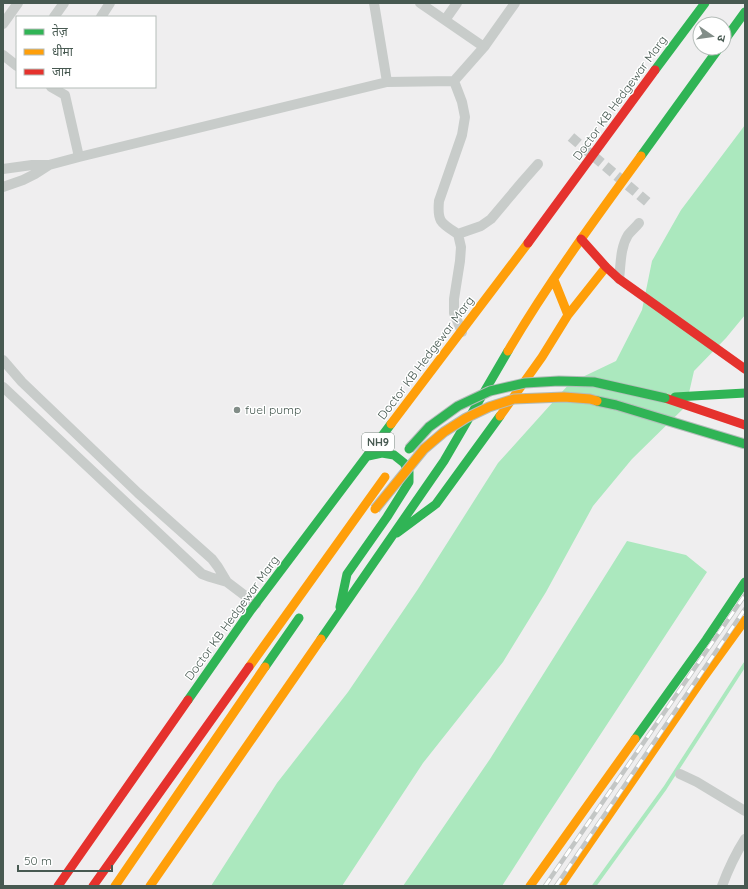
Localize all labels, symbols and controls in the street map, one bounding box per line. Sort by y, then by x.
legend [16,16,156,88]
north arrow [692,16,732,56]
text: तेज़ [52,24,69,39]
street label: Doctor KB Hedgewar Marg [569,32,670,163]
text: उ [714,34,729,44]
text: धीमा [52,44,74,59]
text: जाम [52,64,72,79]
street label: Doctor KB Hedgewar Marg [374,293,477,422]
place label: fuel pump [245,402,301,417]
marker: fuel pump [232,405,242,415]
road number: NH9 [362,433,394,451]
street label: Doctor KB Hedgewar Marg [181,552,282,683]
scale bar [18,847,112,873]
text: 50 m [24,853,52,868]

